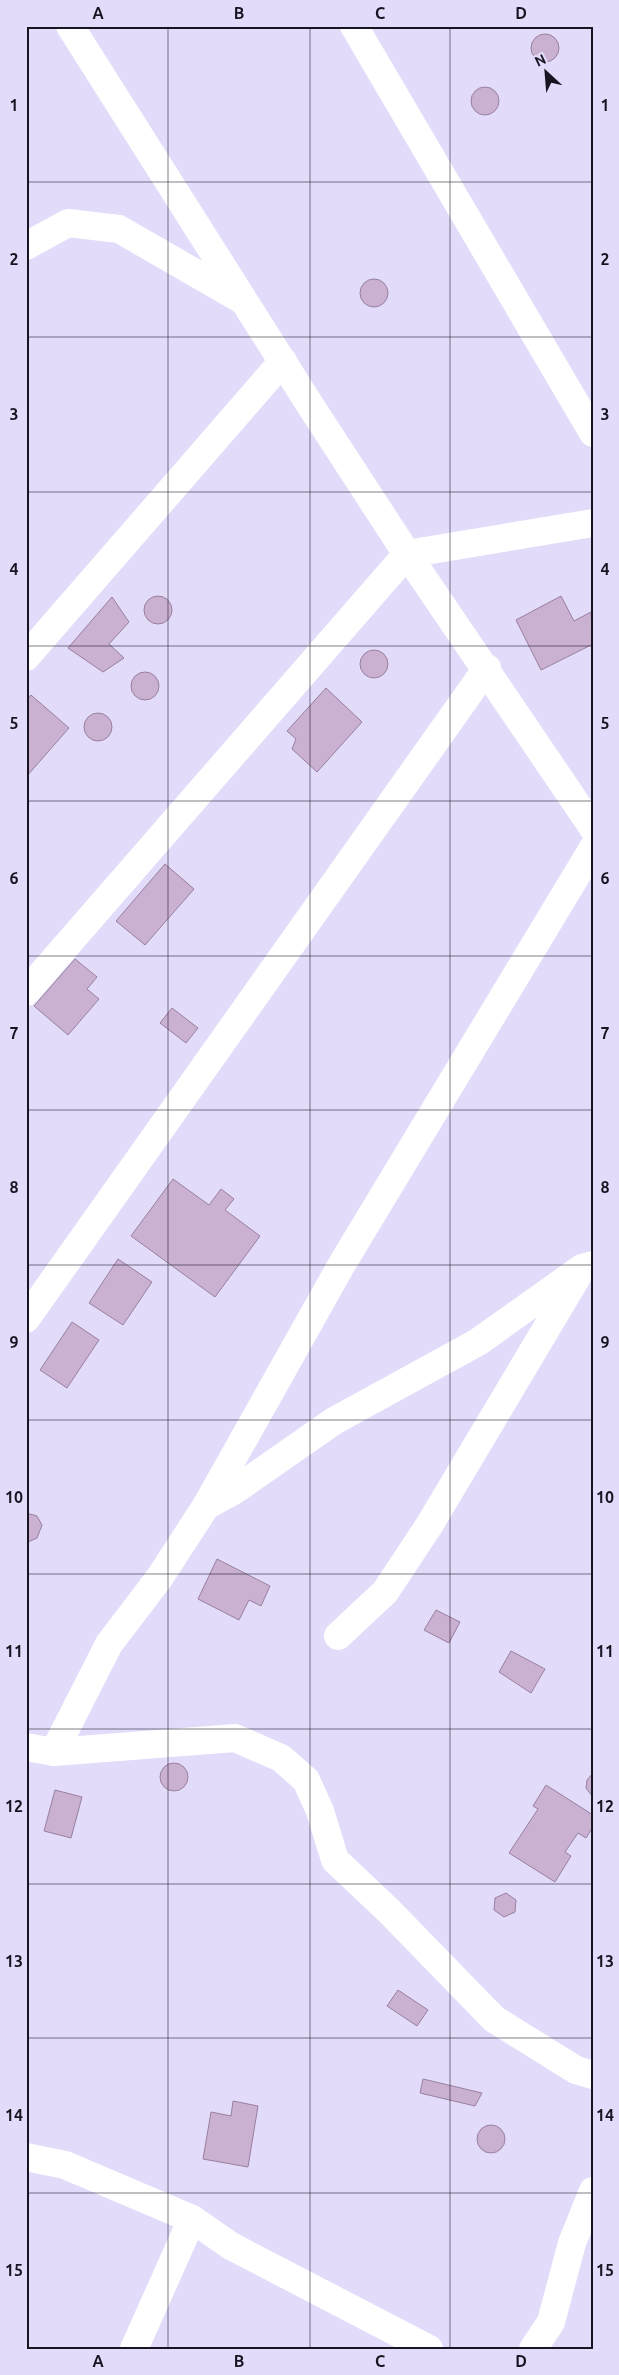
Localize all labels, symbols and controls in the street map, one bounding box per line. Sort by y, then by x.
text: A [92,4,104,22]
text: B [234,4,244,22]
text: C [375,4,385,22]
text: D [515,4,527,22]
north arrow [522,48,572,98]
text: N [532,51,549,70]
text: 1 [9,96,19,114]
text: 1 [600,96,610,114]
text: 2 [9,250,19,268]
text: 2 [600,250,610,268]
text: 3 [9,405,19,423]
text: 3 [600,405,610,423]
text: 4 [9,560,19,578]
text: 4 [600,560,610,578]
text: 5 [9,714,19,732]
text: 5 [600,714,610,732]
text: 6 [9,869,19,887]
text: 6 [600,869,610,887]
text: 7 [9,1024,19,1042]
text: 7 [600,1024,610,1042]
text: 8 [9,1178,19,1196]
text: 8 [600,1178,610,1196]
text: 9 [9,1333,19,1351]
text: 9 [600,1333,610,1351]
text: 10 [5,1488,23,1506]
text: 10 [596,1488,614,1506]
text: 11 [5,1642,23,1660]
text: 11 [596,1642,614,1660]
text: 12 [5,1797,23,1815]
text: 12 [596,1797,614,1815]
text: 13 [5,1952,23,1970]
text: 13 [596,1952,614,1970]
text: 14 [5,2106,23,2124]
text: 14 [596,2106,614,2124]
text: 15 [5,2261,23,2279]
text: 15 [596,2261,614,2279]
text: A [92,2352,104,2370]
text: B [234,2352,244,2370]
text: C [375,2352,385,2370]
text: D [515,2352,527,2370]

